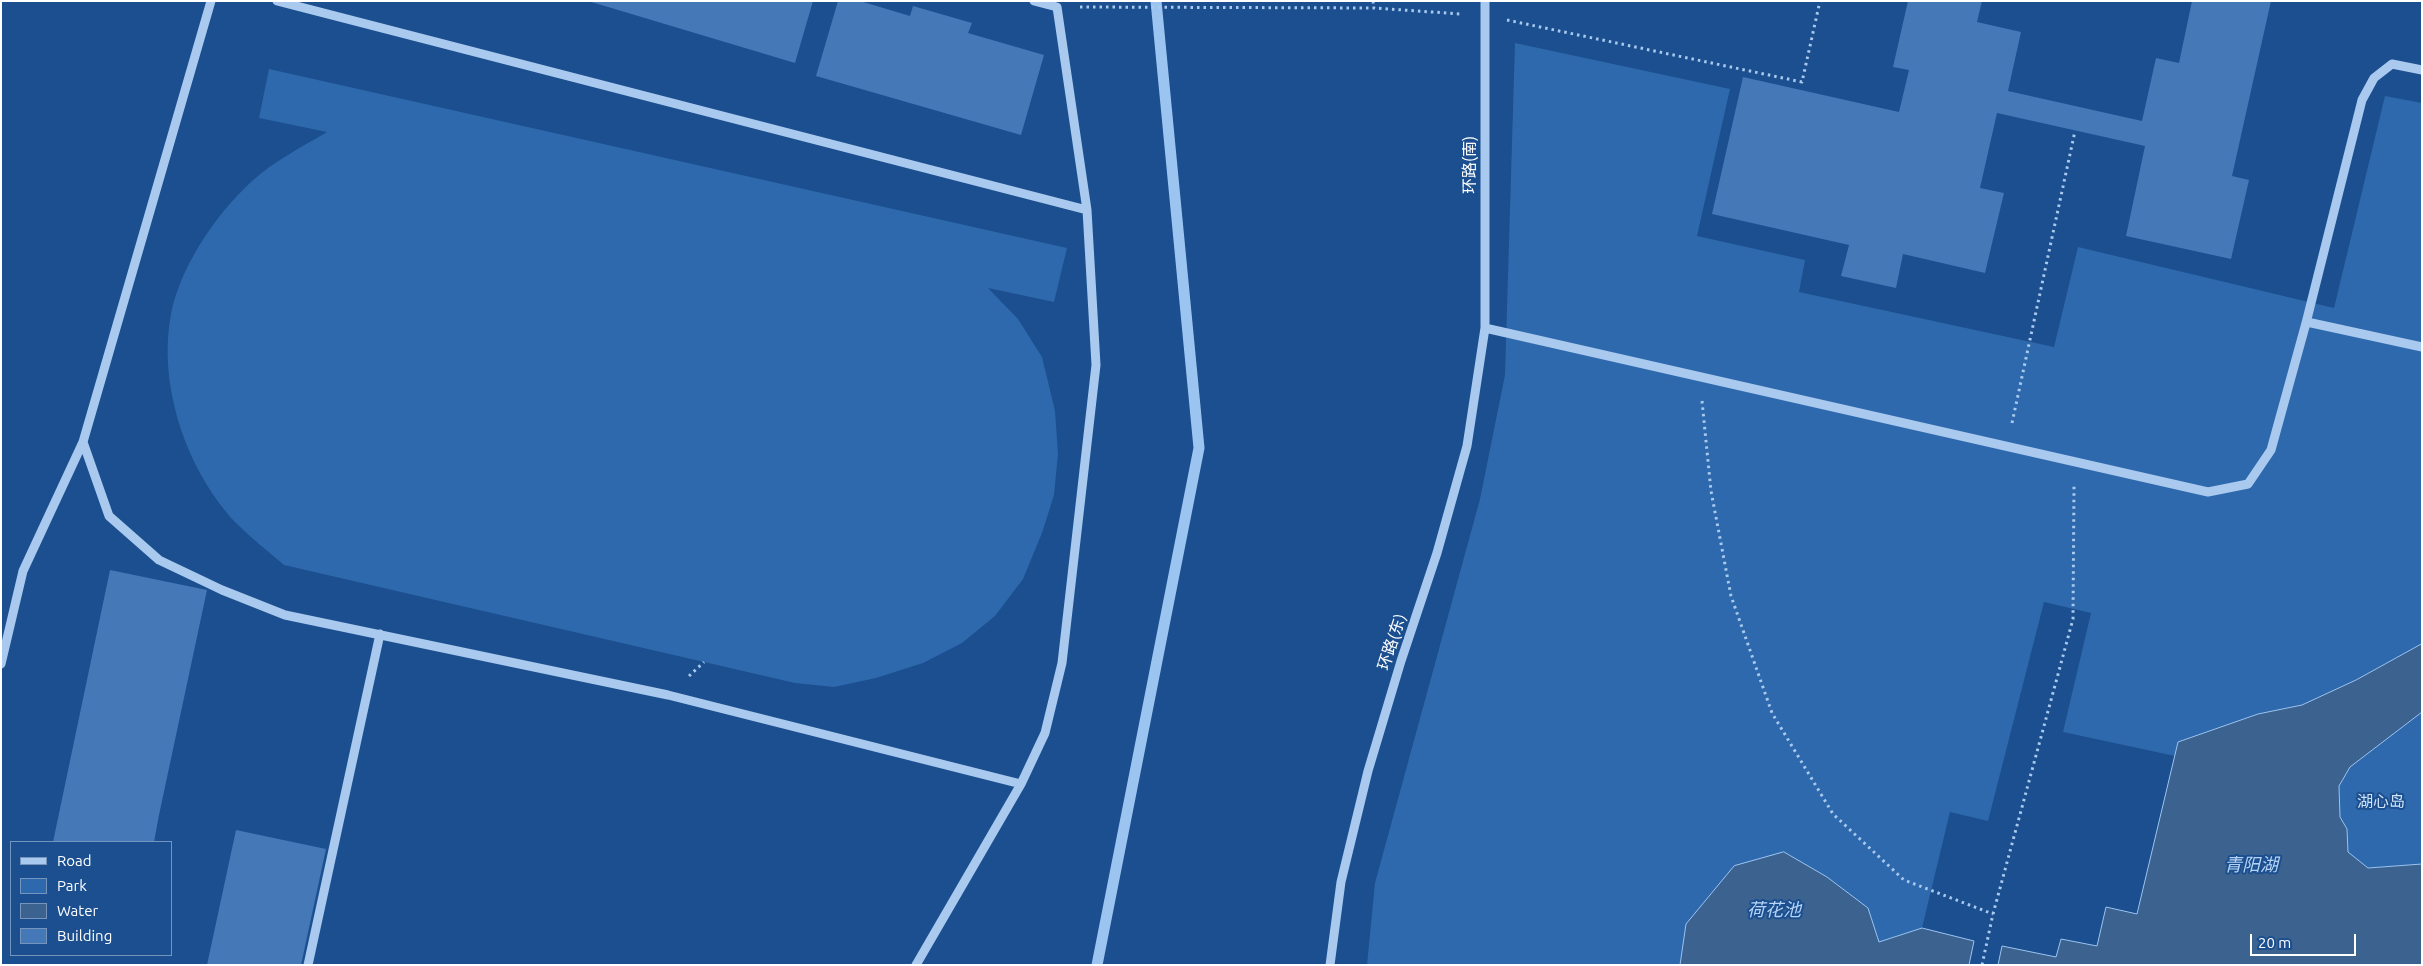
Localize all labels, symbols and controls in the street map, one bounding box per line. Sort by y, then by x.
street label: 环路(南) [1460,136,1480,194]
street label: 环路(东) [1374,611,1410,673]
park label: 湖心岛 [2357,792,2405,812]
legend [10,841,172,956]
text: Road [57,852,92,869]
water label: 青阳湖 [2224,854,2278,876]
text: Park [57,877,87,894]
water label: 荷花池 [1747,899,1801,921]
text: Water [57,902,98,919]
scale bar [2253,924,2359,956]
text: Building [57,927,112,944]
text: 20 m [2258,934,2291,951]

